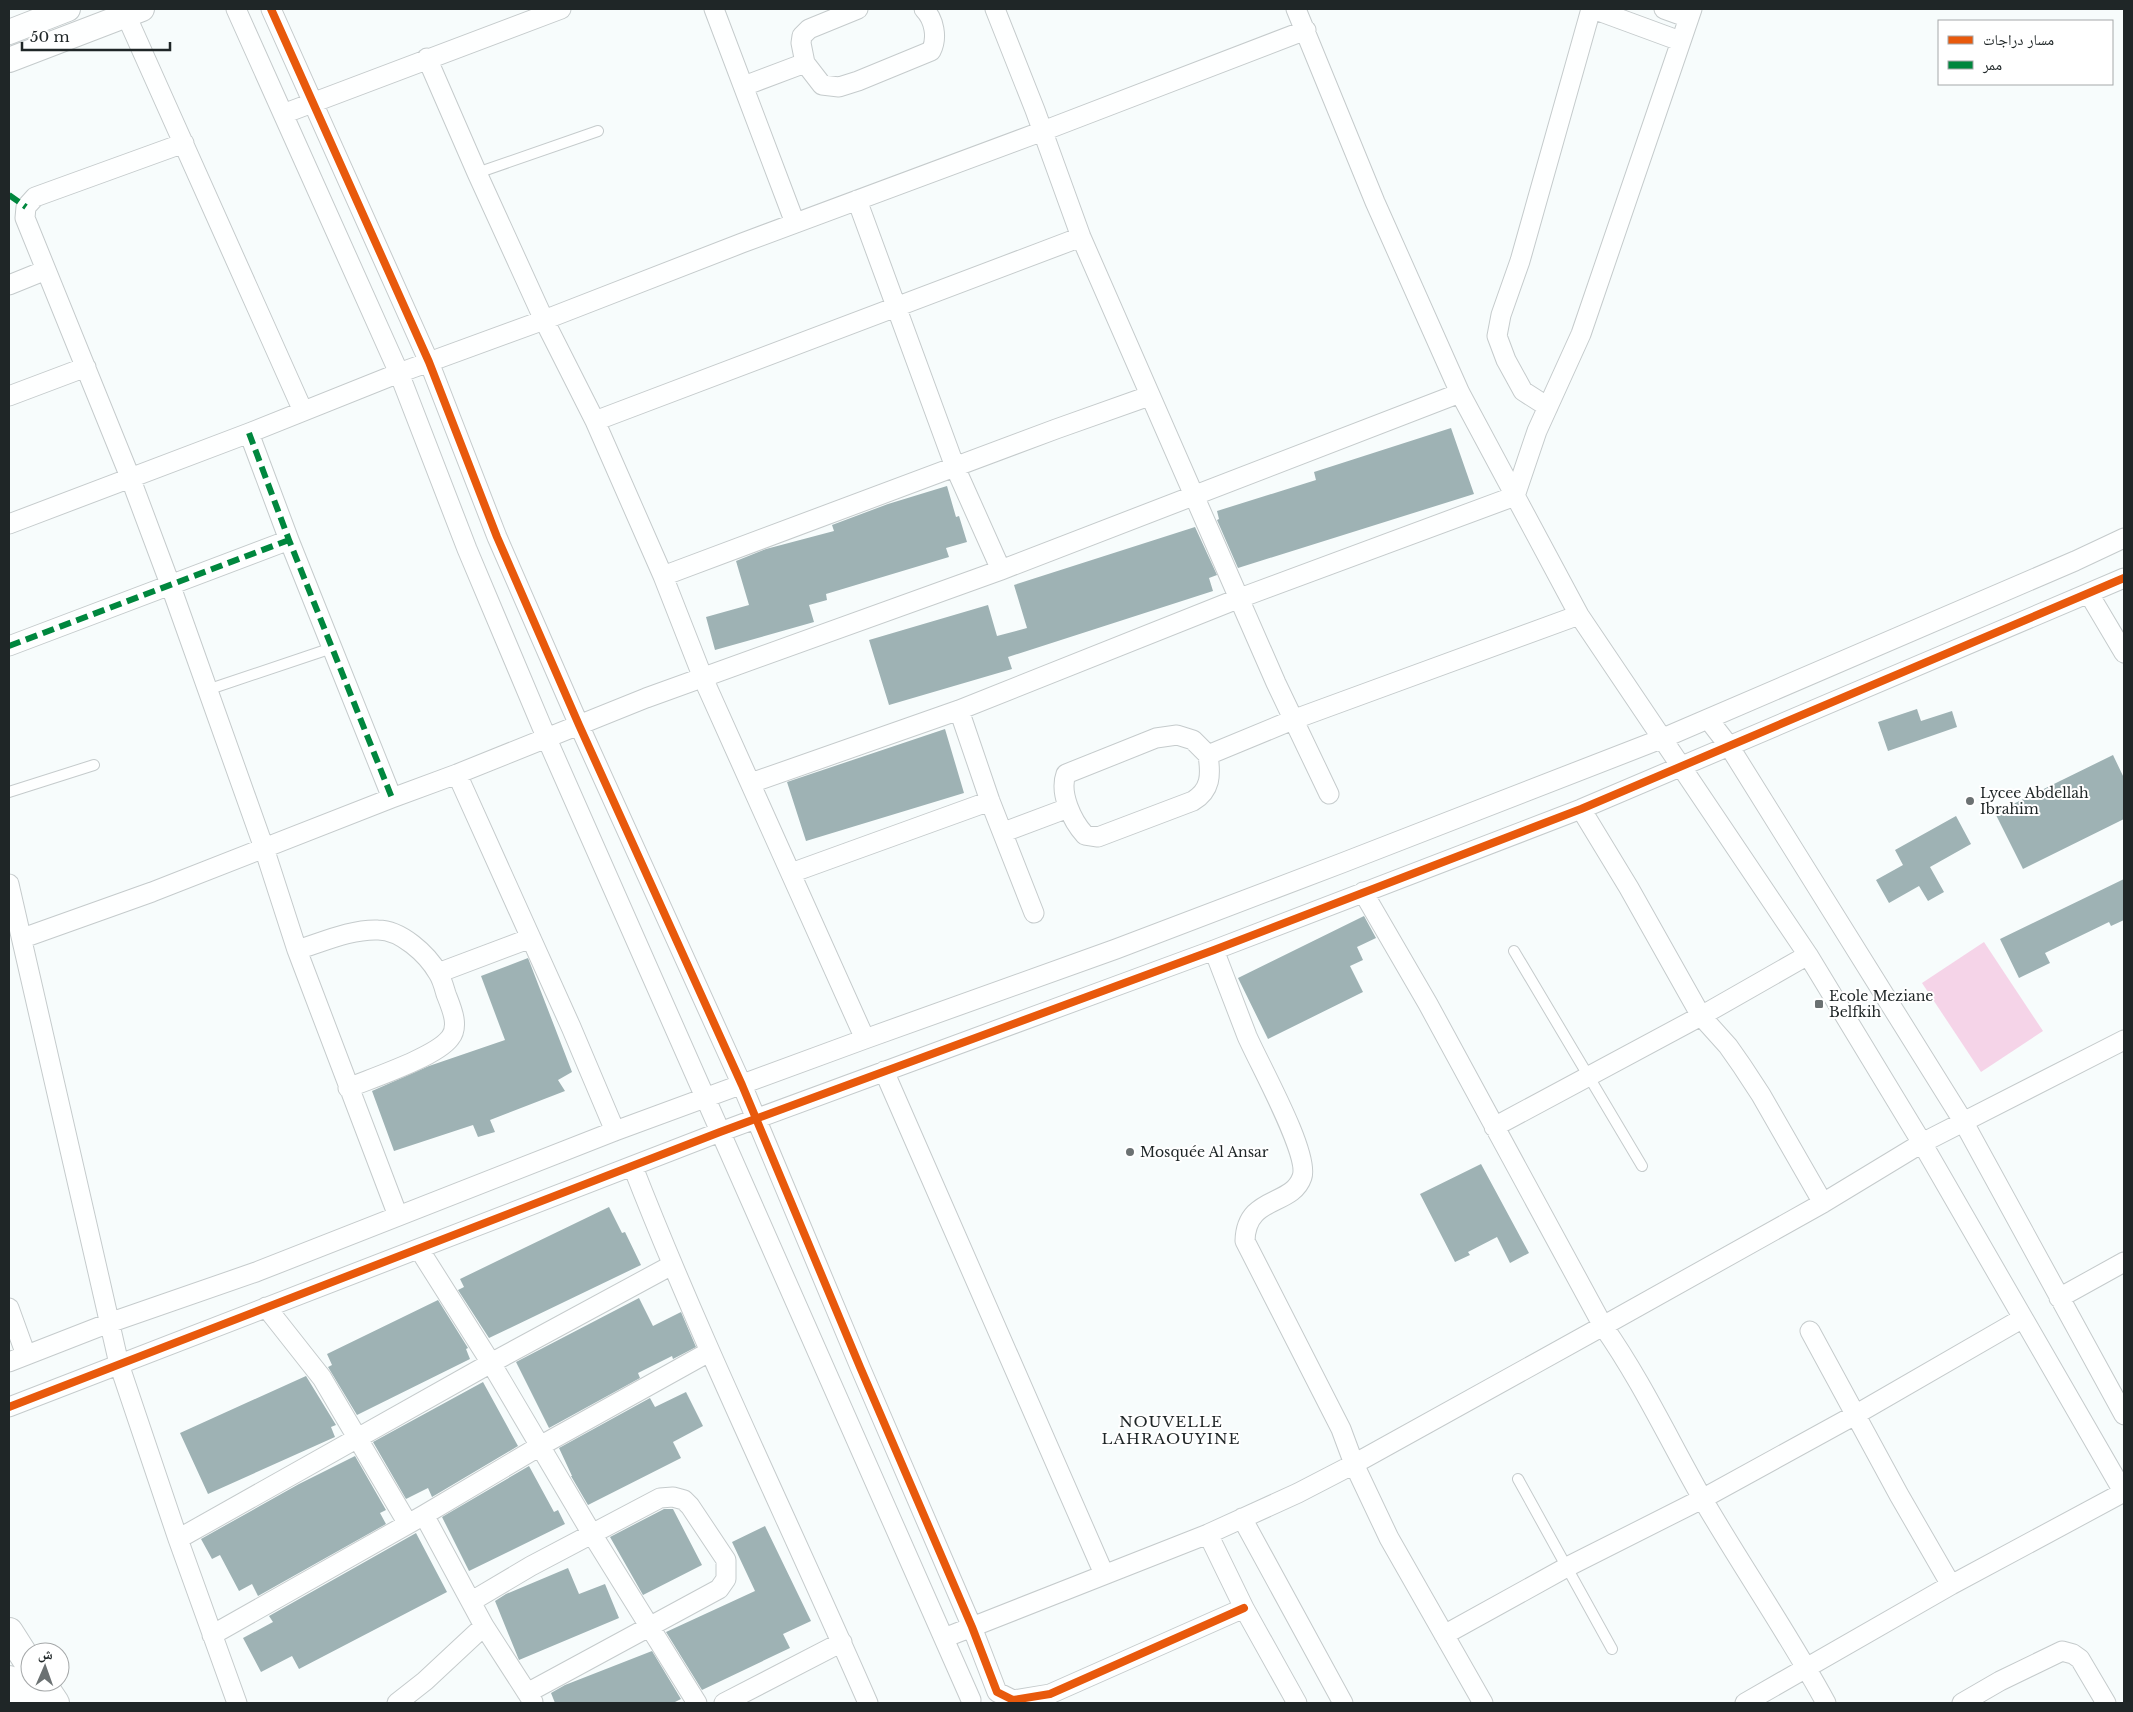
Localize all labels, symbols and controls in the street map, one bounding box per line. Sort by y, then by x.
scale bar [22,20,170,52]
legend [1938,20,2113,85]
text: 50 m [30,27,70,46]
text: مسار دراجات [1983,30,2054,49]
text: ممر [1982,55,2002,74]
place label: Lycee Abdellah Ibrahim [1980,784,2089,818]
marker: Lycee Abdellah Ibrahim [1964,795,1976,807]
place label: Ecole Meziane Belfkih [1829,987,1933,1021]
marker: Ecole Meziane Belfkih [1813,998,1825,1010]
place label: Mosquée Al Ansar [1140,1143,1269,1161]
marker: Mosquée Al Ansar [1124,1146,1136,1158]
district label: NOUVELLE LAHRAOUYINE [1102,1412,1240,1448]
north arrow [20,1642,70,1692]
text: ش [38,1645,53,1663]

